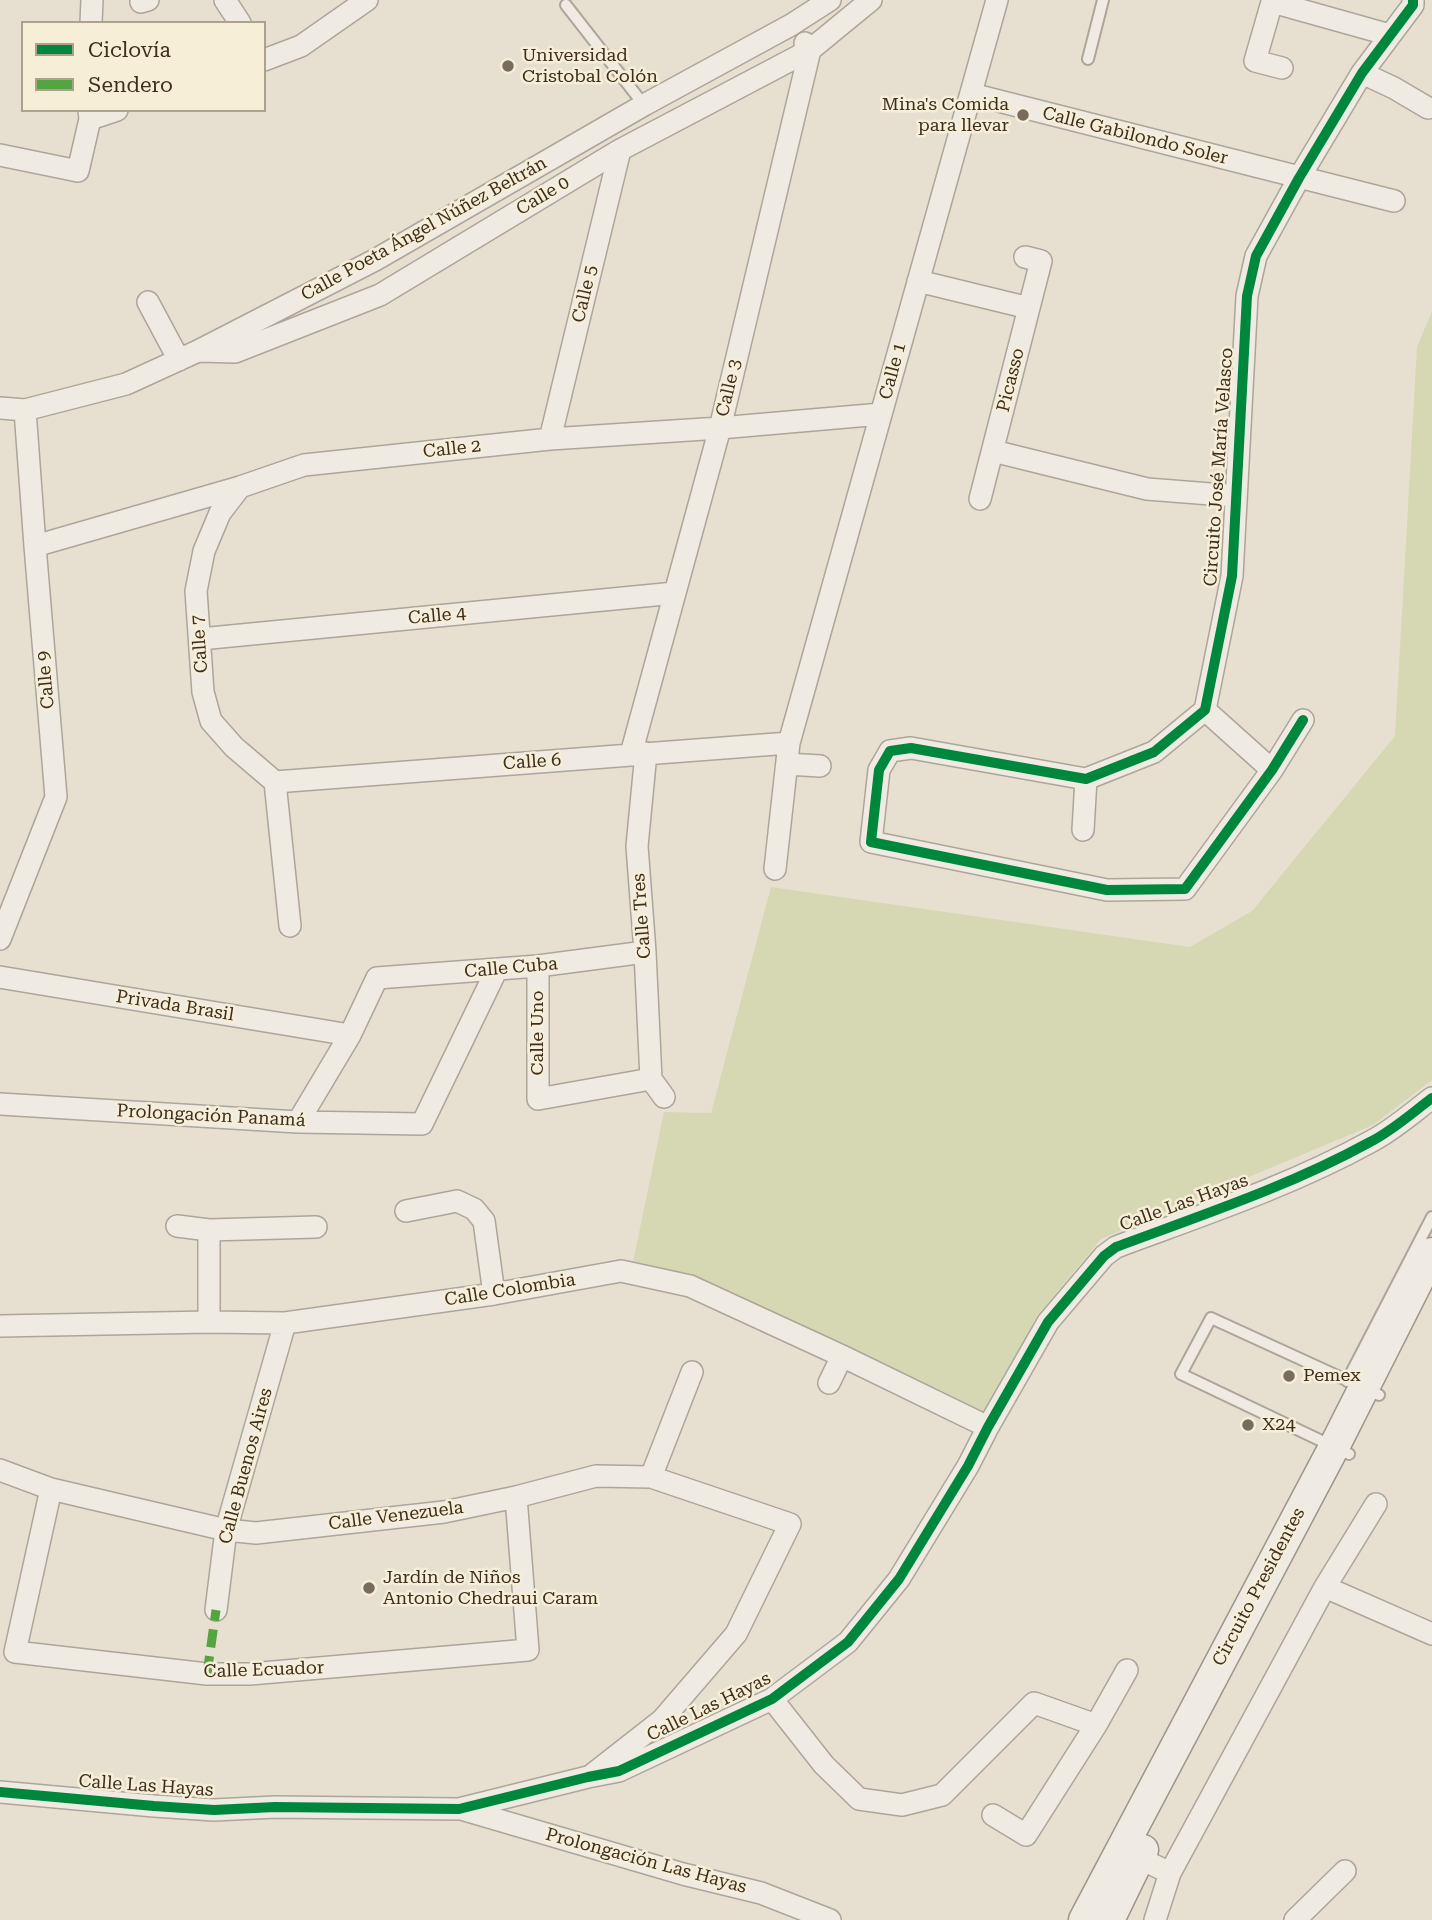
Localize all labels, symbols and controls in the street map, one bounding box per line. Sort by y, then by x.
legend [21,21,266,112]
text: Ciclovía [88,38,171,62]
place label: Universidad Cristobal Colón [522,45,658,88]
marker: Universidad Cristobal Colón [500,58,516,74]
text: Sendero [88,73,173,97]
place label: Mina's Comida para llevar [882,94,1009,136]
street label: Calle Gabilondo Soler [1040,102,1230,170]
marker: Mina's Comida para llevar [1015,107,1031,123]
street label: Calle Poeta Ángel Núñez Beltrán [297,152,551,306]
street label: Calle 0 [512,172,574,220]
street label: Calle 5 [568,263,602,325]
street label: Calle 1 [875,340,911,402]
street label: Picasso [993,346,1029,414]
street label: Circuito José María Velasco [1200,347,1238,587]
street label: Calle 3 [712,357,746,419]
street label: Calle 2 [422,435,482,463]
street label: Calle 4 [407,603,467,629]
street label: Calle 7 [187,614,213,674]
street label: Calle 9 [33,650,59,710]
street label: Calle 6 [502,749,562,775]
street label: Calle Tres [628,872,656,960]
street label: Calle Cuba [463,953,559,983]
street label: Privada Brasil [114,986,236,1026]
street label: Calle Uno [527,991,549,1075]
street label: Prolongación Panamá [116,1100,306,1132]
street label: Calle Las Hayas [1117,1170,1251,1236]
street label: Calle Colombia [443,1269,577,1311]
place label: Pemex [1303,1365,1361,1387]
marker: Pemex [1281,1368,1297,1384]
street label: Calle Buenos Aires [215,1385,277,1547]
place label: X24 [1262,1414,1295,1436]
marker: X24 [1240,1417,1256,1433]
street label: Calle Venezuela [327,1497,465,1535]
street label: Circuito Presidentes [1208,1504,1310,1670]
place label: Jardín de Niños Antonio Chedraui Caram [383,1567,598,1610]
marker: Jardín de Niños Antonio Chedraui Caram [361,1580,377,1596]
street label: Calle Ecuador [203,1657,325,1683]
street label: Calle Las Hayas [644,1668,774,1746]
street label: Calle Las Hayas [78,1771,214,1801]
street label: Prolongación Las Hayas [543,1824,749,1898]

